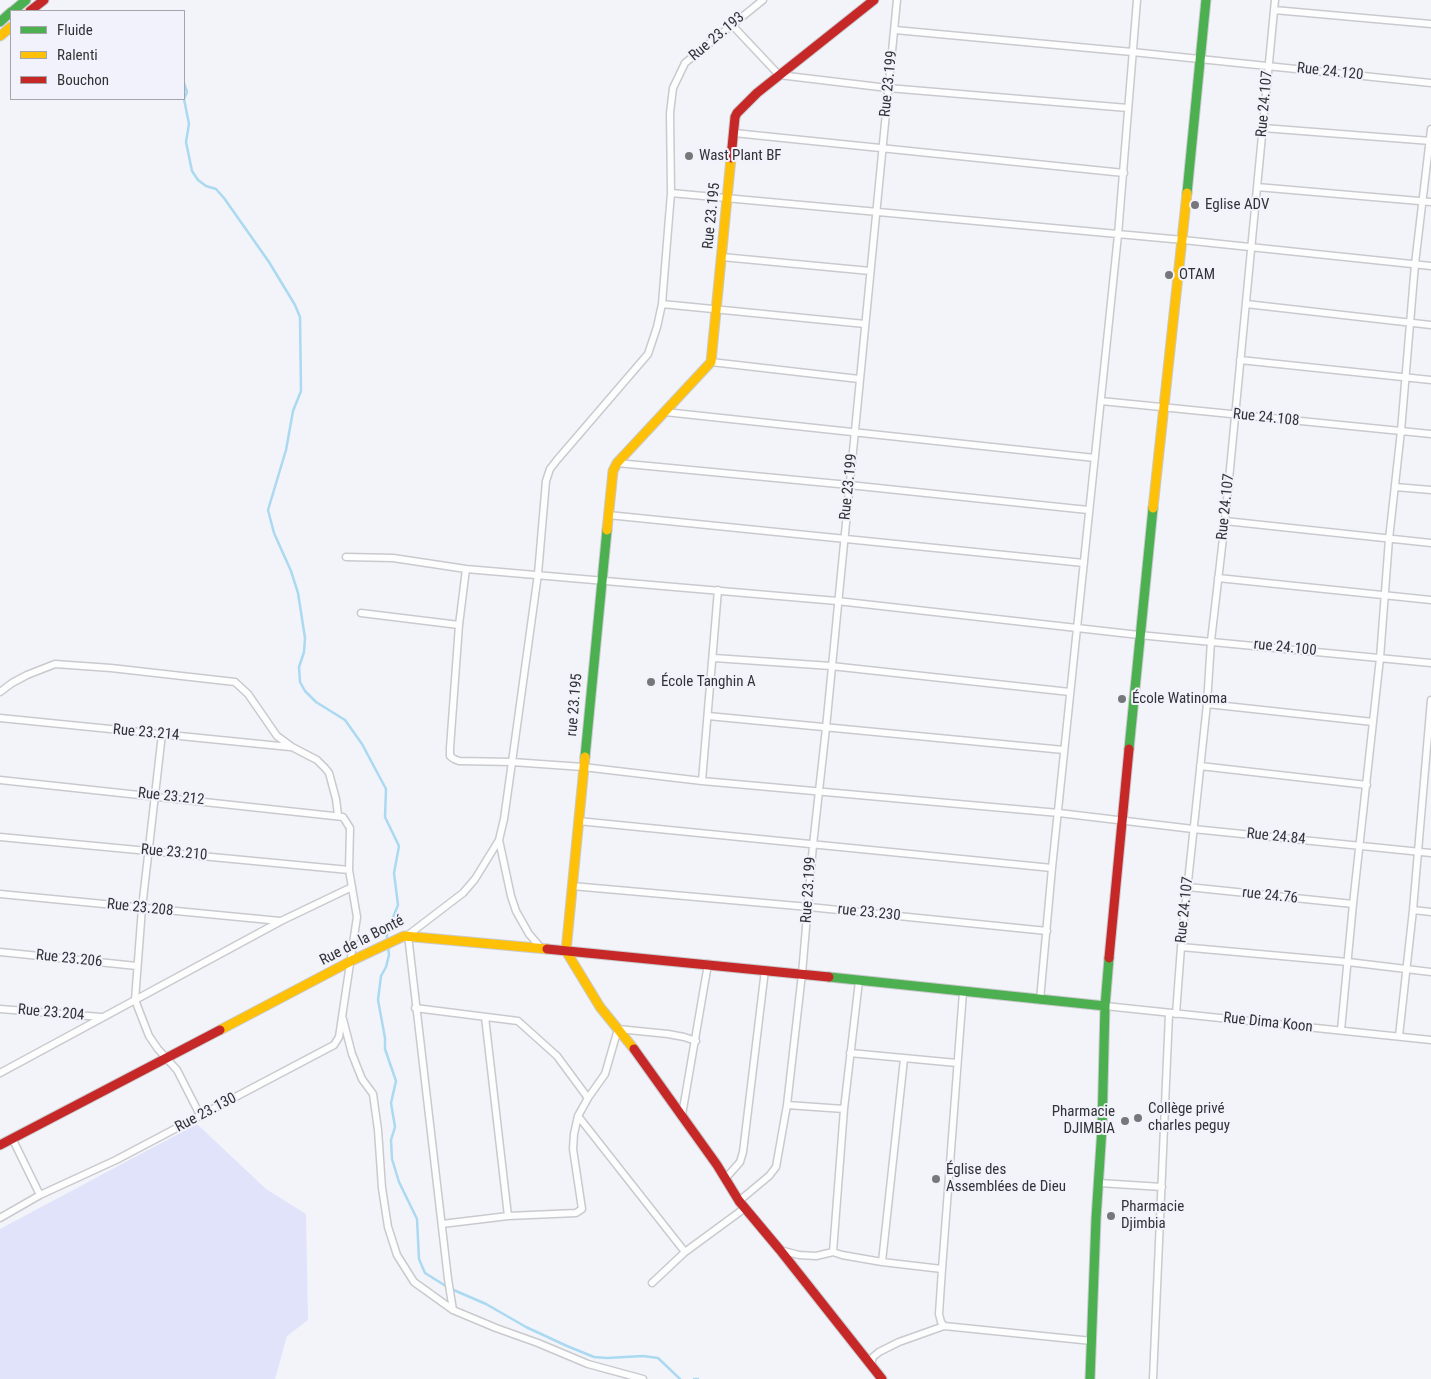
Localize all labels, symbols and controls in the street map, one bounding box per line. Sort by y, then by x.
street label: Rue 23.193 [686,9,748,65]
legend [10,10,185,100]
text: Fluide [57,21,93,39]
text: Ralenti [57,46,98,64]
street label: Rue 23.199 [877,50,901,118]
street label: Rue 24.120 [1296,60,1364,84]
street label: Rue 24.107 [1253,70,1277,138]
text: Bouchon [57,71,109,89]
place label: Wast Plant BF [699,147,782,165]
marker: Wast Plant BF [683,150,695,162]
street label: Rue 23.195 [700,182,724,250]
place label: Eglise ADV [1205,196,1269,214]
marker: Eglise ADV [1189,199,1201,211]
place label: OTAM [1179,266,1215,284]
marker: OTAM [1163,269,1175,281]
street label: Rue 24.108 [1232,406,1300,430]
street label: Rue 23.199 [837,453,861,521]
street label: Rue 24.107 [1214,473,1238,541]
street label: rue 24.100 [1253,636,1317,660]
street label: rue 23.195 [563,673,587,737]
place label: École Tanghin A [661,673,756,691]
marker: École Tanghin A [645,676,657,688]
place label: École Watinoma [1132,690,1227,708]
marker: École Watinoma [1116,693,1128,705]
street label: Rue 23.214 [112,721,180,745]
street label: Rue 23.212 [137,785,205,809]
street label: Rue 24.84 [1246,825,1306,849]
street label: Rue 23.210 [140,841,208,865]
street label: Rue 23.199 [798,856,820,924]
street label: Rue 24.107 [1173,876,1197,944]
street label: rue 24.76 [1241,884,1299,908]
street label: Rue 23.208 [106,896,174,920]
street label: rue 23.230 [837,901,901,925]
street label: Rue de la Bonté [317,912,407,970]
street label: Rue 23.206 [35,947,103,971]
street label: Rue 23.204 [17,1001,85,1025]
street label: Rue Dima Koon [1222,1009,1314,1037]
street label: Rue 23.130 [172,1089,240,1137]
place label: Collège privé charles peguy [1148,1100,1230,1135]
place label: Pharmacie DJIMBIA [1052,1103,1115,1138]
marker: Collège privé charles peguy [1132,1112,1144,1124]
marker: Pharmacie DJIMBIA [1119,1115,1131,1127]
place label: Église des Assemblées de Dieu [946,1161,1066,1196]
marker: Église des Assemblées de Dieu [930,1173,942,1185]
place label: Pharmacie Djimbia [1121,1198,1184,1233]
marker: Pharmacie Djimbia [1105,1210,1117,1222]

